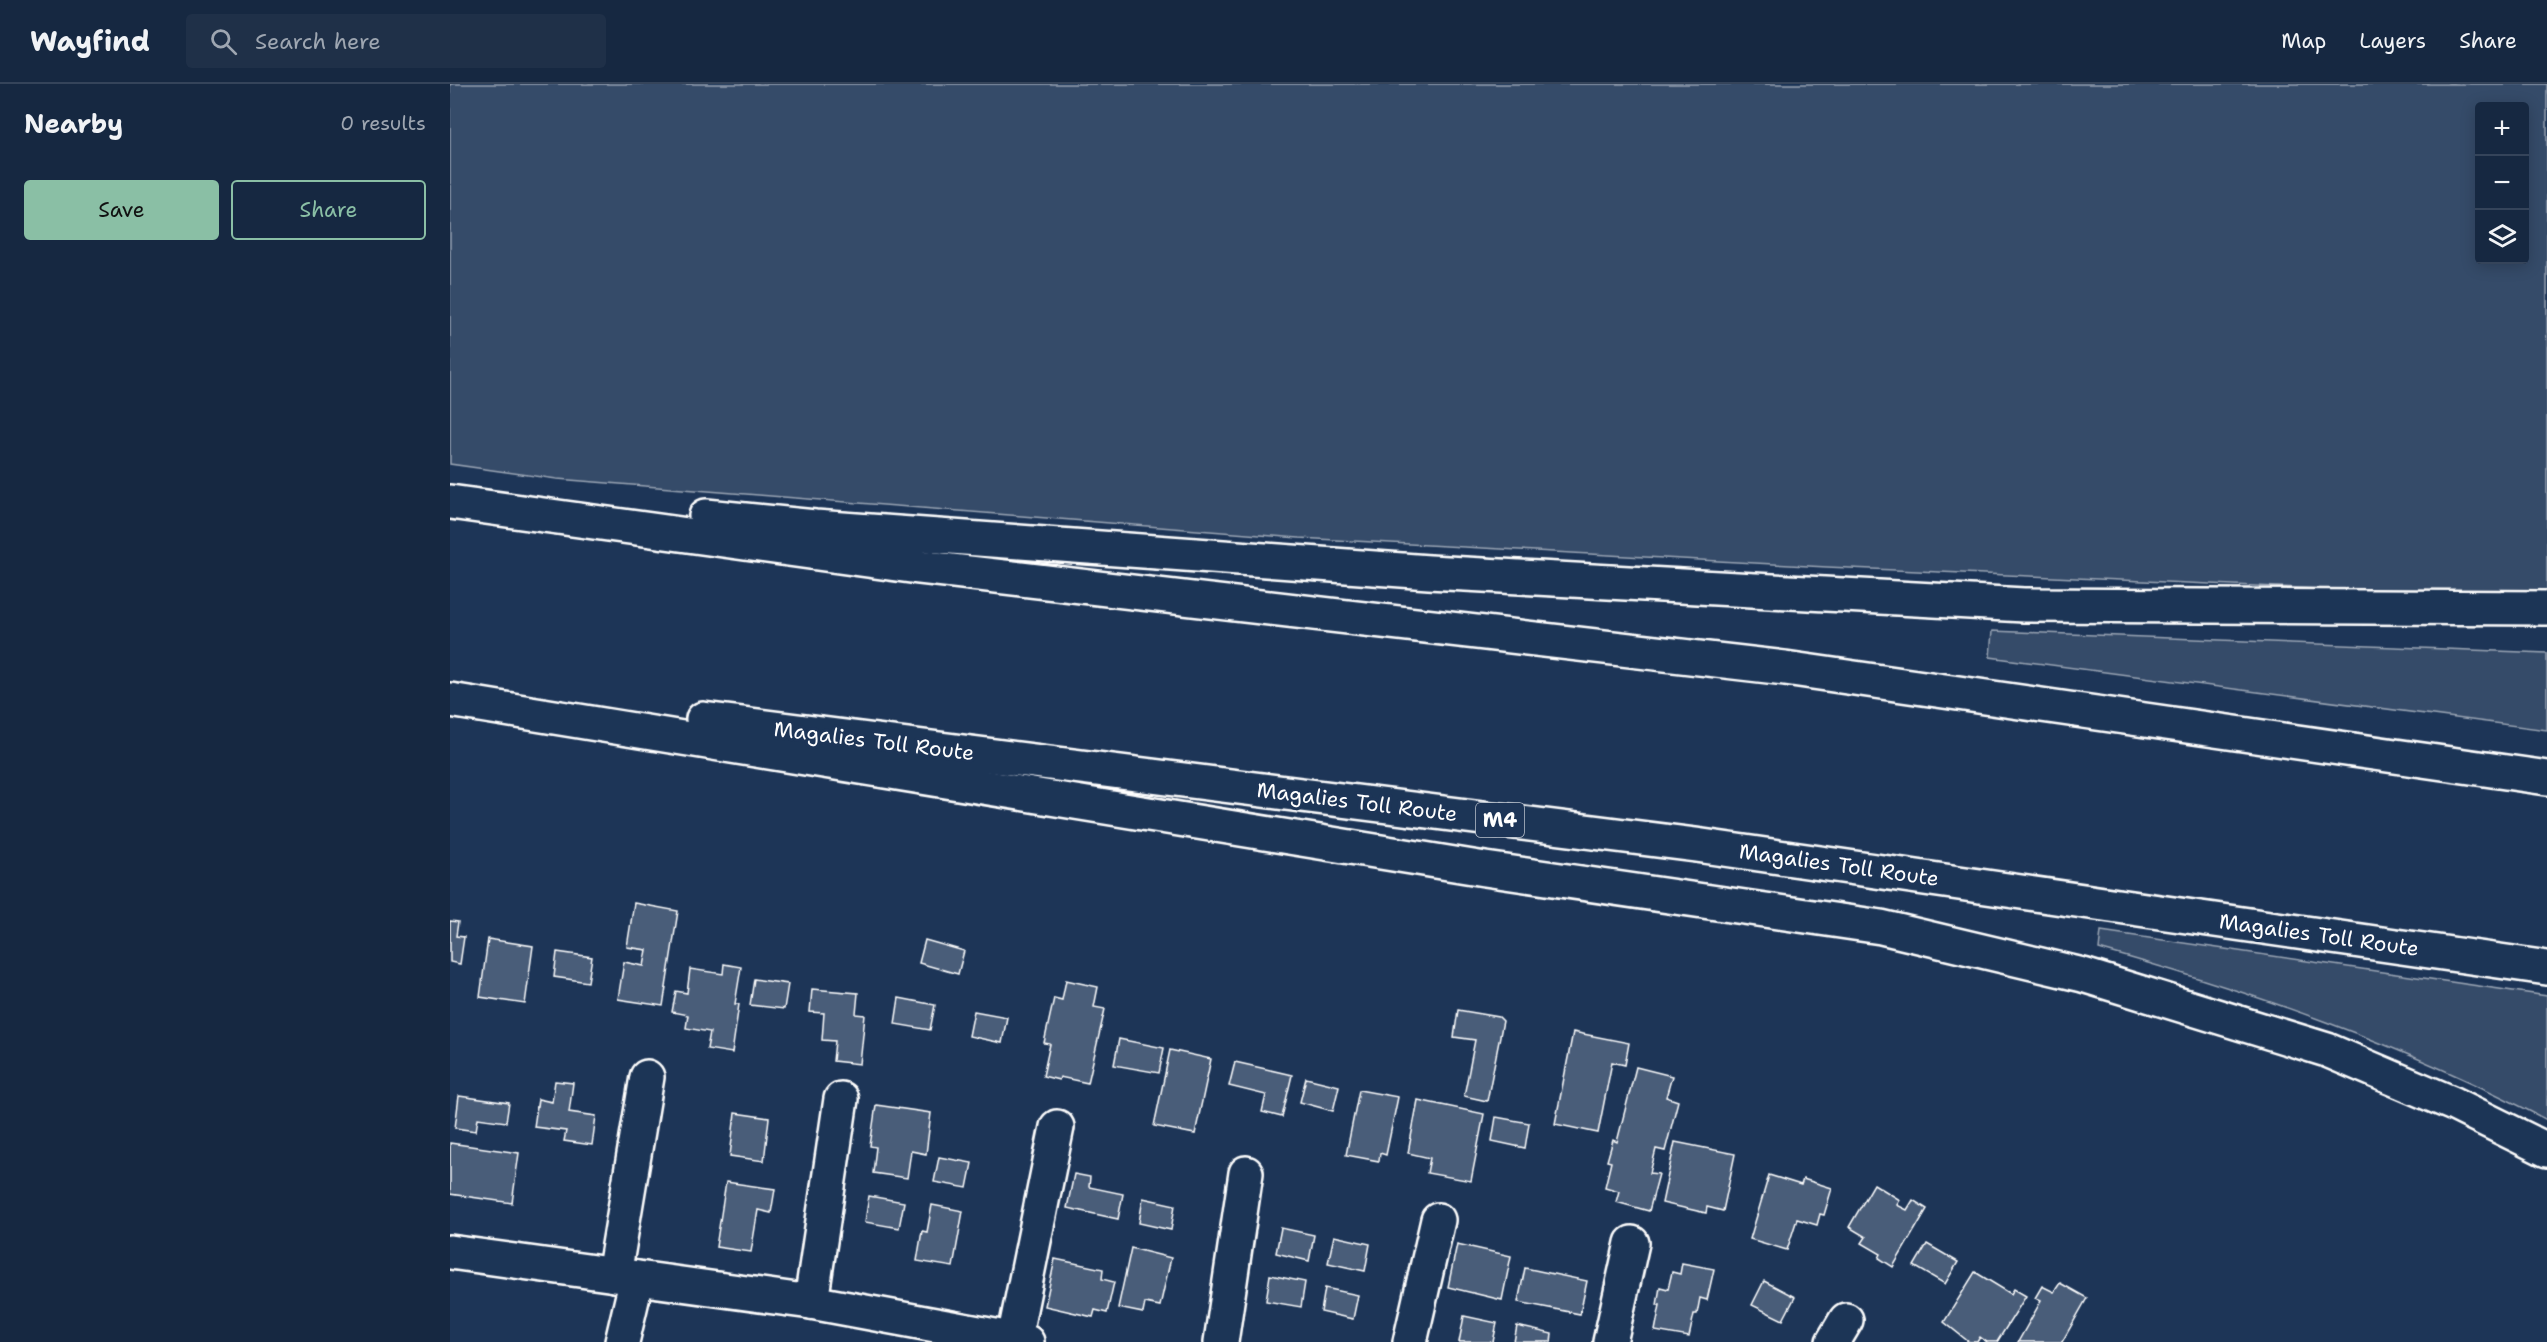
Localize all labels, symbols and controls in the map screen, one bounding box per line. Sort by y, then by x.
search box [186,14,606,68]
text: Wayfind [30,22,150,60]
icon: search [207,25,240,58]
text: Search here [255,27,381,56]
text: Map [2281,27,2326,55]
text: Layers [2359,27,2426,55]
text: Share [2459,27,2517,55]
map controls [2475,102,2529,264]
button: + [2475,102,2529,156]
text: Nearby [24,106,123,141]
text: 0 results [340,110,426,136]
button: − [2475,156,2529,210]
button: Save [24,180,219,240]
button: Share [231,180,426,240]
button: layers [2475,210,2529,264]
street label: Magalies Toll Route [772,715,976,767]
street label: Magalies Toll Route [1255,776,1459,828]
road number: M4 [1476,803,1524,837]
street label: Magalies Toll Route [1737,837,1941,893]
street label: Magalies Toll Route [2217,907,2421,963]

